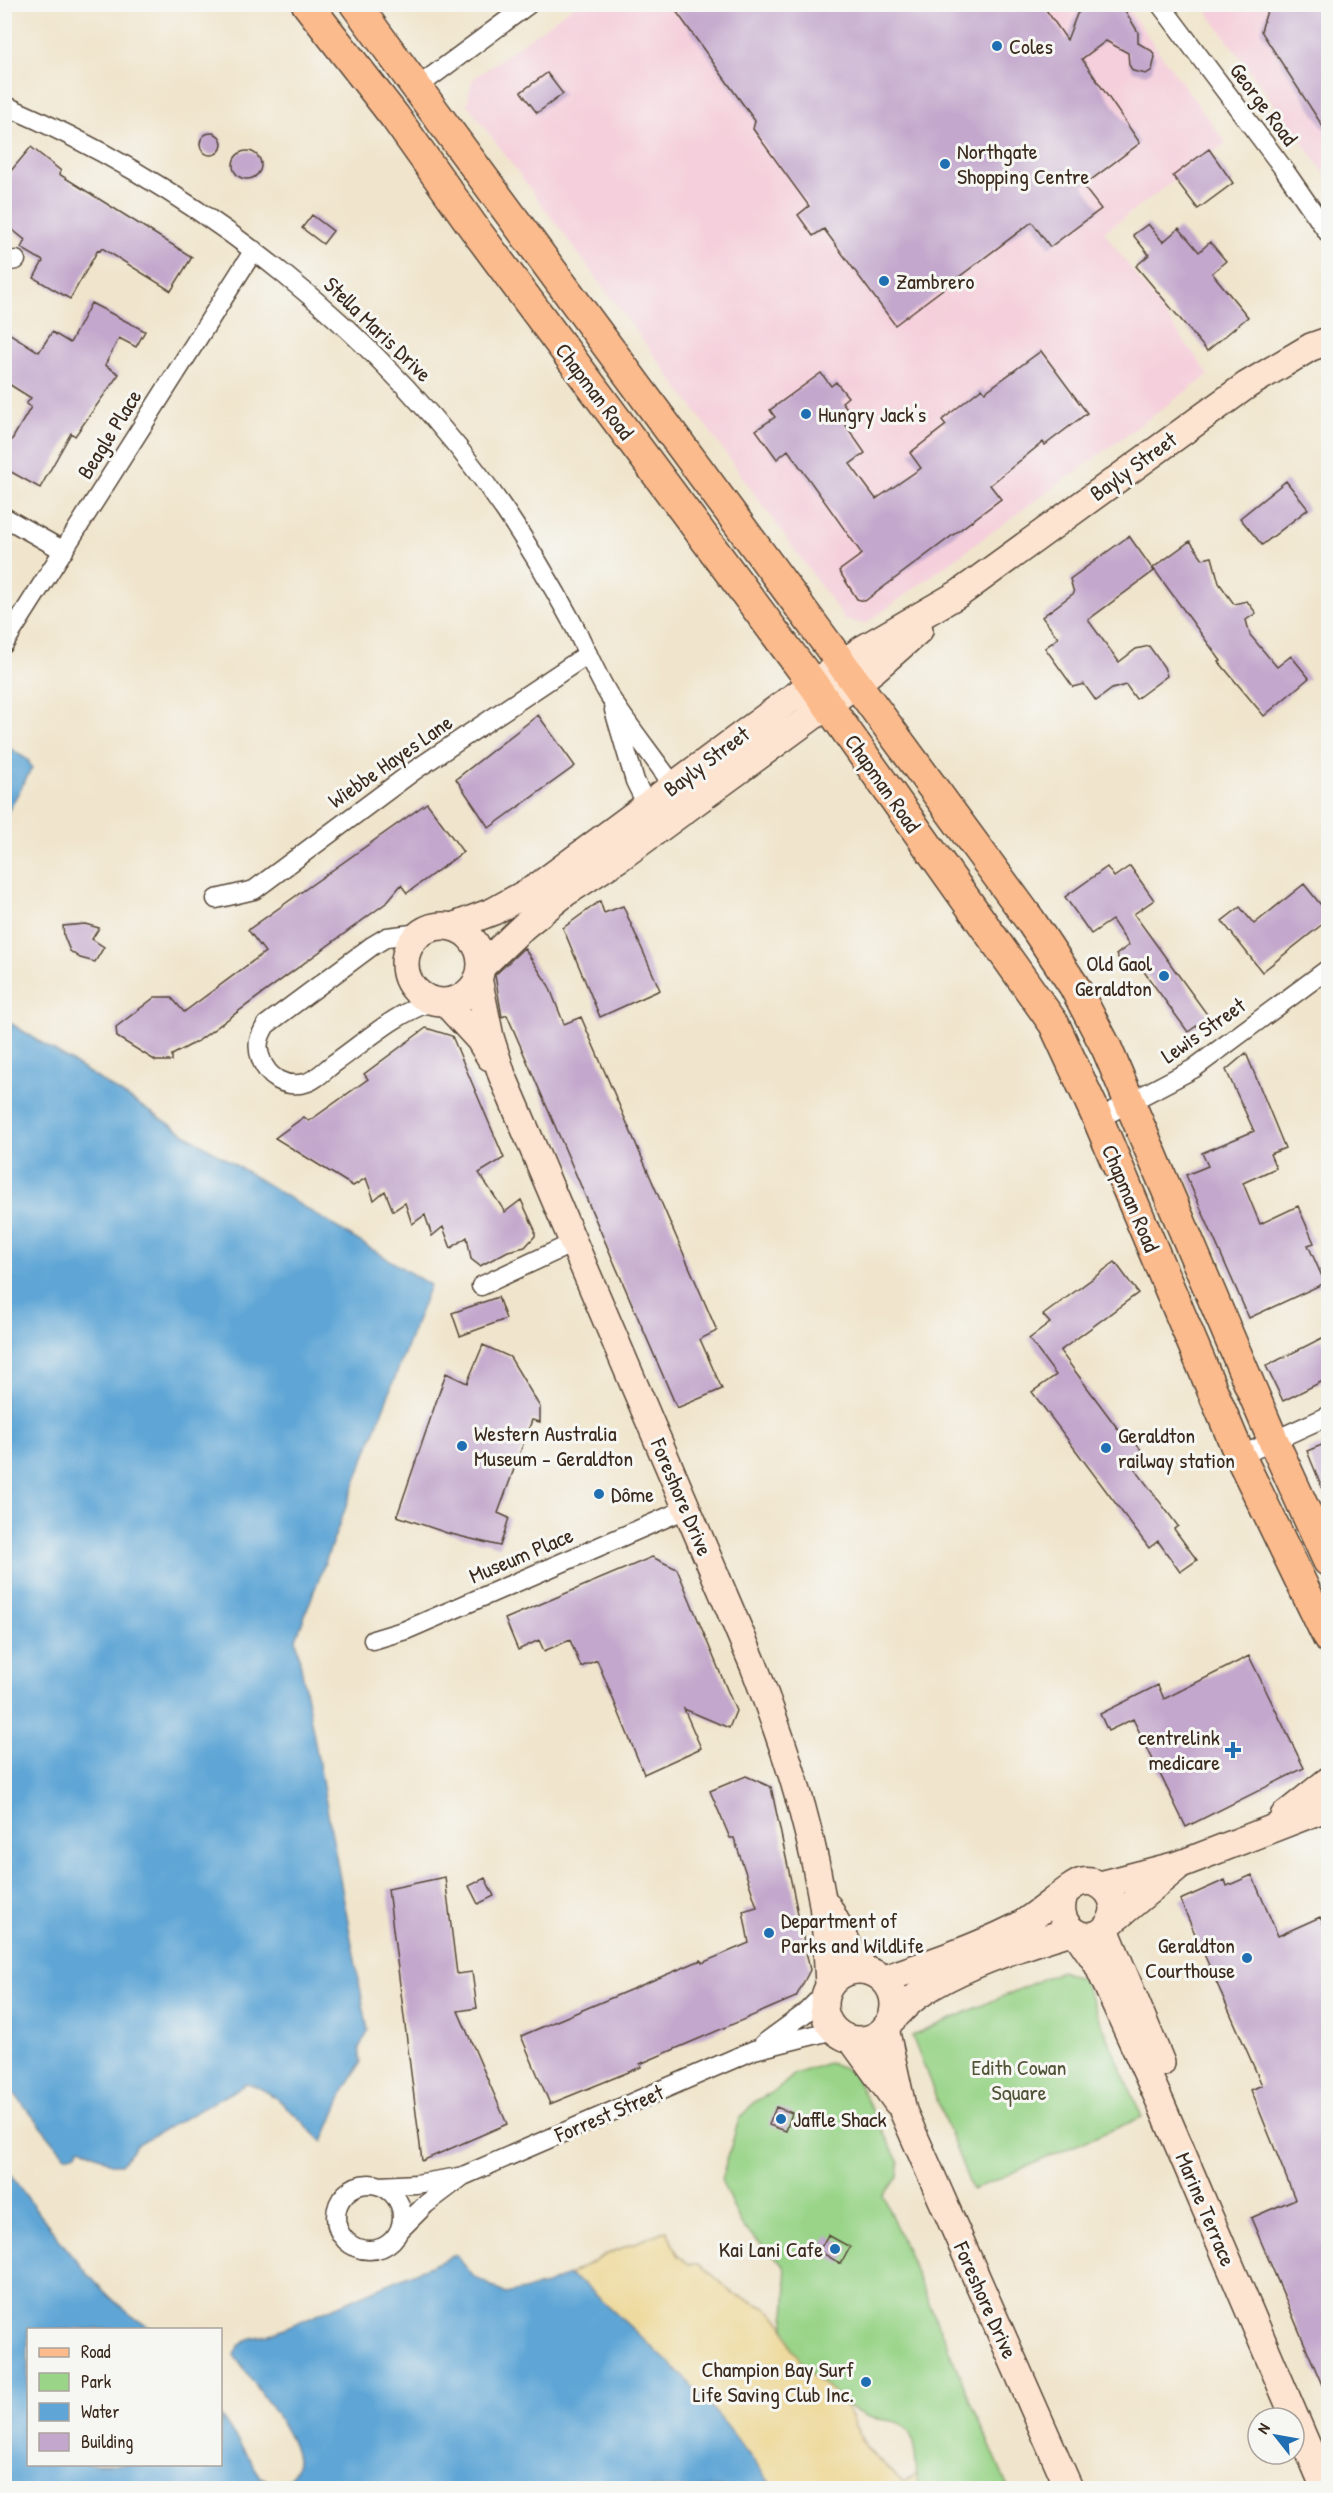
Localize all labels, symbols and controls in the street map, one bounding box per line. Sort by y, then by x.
place label: Coles [1009,31,1053,61]
marker: Coles [990,39,1004,53]
street label: George Road [1223,57,1305,152]
place label: Northgate Shopping Centre [957,136,1090,191]
marker: Northgate Shopping Centre [938,157,952,171]
place label: Zambrero [896,266,974,296]
street label: Stella Maris Drive [317,270,439,388]
marker: Zambrero [877,274,891,288]
street label: Chapman Road [549,336,642,446]
street label: Beagle Place [70,383,148,484]
place label: Hungry Jack's [818,399,926,429]
marker: Hungry Jack's [799,407,813,421]
street label: Bayly Street [1084,424,1183,508]
street label: Wiebbe Hayes Lane [322,707,458,815]
street label: Bayly Street [657,719,756,803]
street label: Chapman Road [838,728,928,839]
place label: Old Gaol Geraldton [1075,948,1152,1003]
marker: Old Gaol Geraldton [1157,969,1171,983]
street label: Lewis Street [1155,990,1252,1070]
street label: Chapman Road [1095,1140,1167,1257]
place label: Western Australia Museum - Geraldton [474,1418,633,1473]
place label: Geraldton railway station [1118,1420,1235,1475]
street label: Foreshore Drive [643,1433,720,1560]
marker: Western Australia Museum - Geraldton [455,1439,469,1453]
marker: Geraldton railway station [1099,1441,1113,1455]
place label: Dôme [611,1479,654,1509]
marker: Dôme [592,1487,606,1501]
street label: Museum Place [464,1520,578,1590]
place label: centrelink medicare [1138,1722,1220,1777]
marker: centrelink medicare [1224,1741,1242,1759]
place label: Department of Parks and Wildlife [781,1905,924,1960]
marker: Department of Parks and Wildlife [762,1926,776,1940]
place label: Geraldton Courthouse [1145,1930,1235,1985]
marker: Geraldton Courthouse [1240,1951,1254,1965]
park label: Edith Cowan Square [972,2052,1066,2107]
street label: Forrest Street [549,2077,668,2150]
place label: Jaffle Shack [793,2104,887,2134]
marker: Jaffle Shack [774,2112,788,2126]
street label: Marine Terrace [1169,2148,1243,2271]
place label: Kai Lani Cafe [719,2234,823,2264]
street label: Foreshore Drive [947,2236,1025,2363]
marker: Kai Lani Cafe [828,2242,842,2256]
legend [27,2328,222,2466]
text: Road [81,2339,111,2364]
place label: Champion Bay Surf Life Saving Club Inc. [693,2354,854,2409]
text: Park [81,2369,112,2394]
marker: Champion Bay Surf Life Saving Club Inc. [859,2375,873,2389]
text: Water [81,2399,119,2424]
north arrow [1246,2406,1306,2466]
text: N [1252,2419,1275,2438]
text: Building [81,2429,133,2454]

